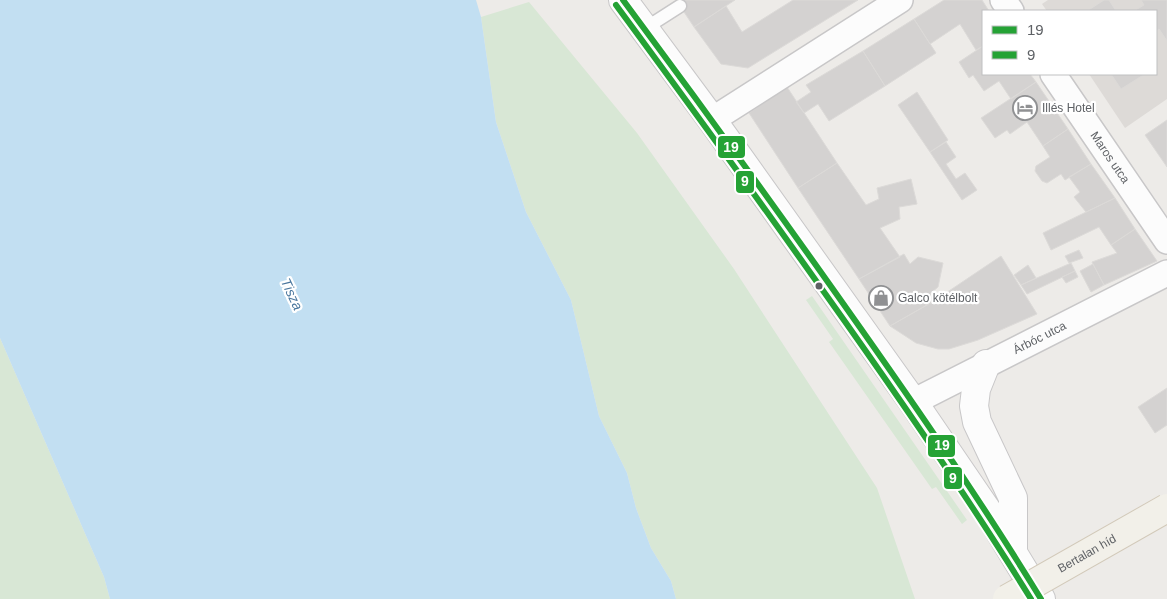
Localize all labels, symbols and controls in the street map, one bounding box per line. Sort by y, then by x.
legend [982,10,1157,75]
text: 19 [1027,21,1044,38]
text: 9 [1027,46,1035,63]
hotel icon: Illés Hotel [1012,95,1038,121]
place label: Illés Hotel [1042,101,1095,115]
street label: Maros utca [1087,129,1133,186]
line badge: 19 [717,135,746,159]
text: 19 [723,139,739,155]
line badge: 9 [735,170,755,194]
text: 9 [741,173,749,189]
water label: Tisza [278,276,306,313]
unlabelled marker [814,281,824,291]
shop icon: Galco kötélbolt [868,285,894,311]
place label: Galco kötélbolt [898,291,978,305]
street label: Árbóc utca [1010,318,1069,357]
line badge: 19 [927,434,956,458]
text: 19 [934,437,950,453]
line badge: 9 [943,466,963,490]
text: 9 [949,470,957,486]
street label: Bertalan híd [1055,531,1119,576]

